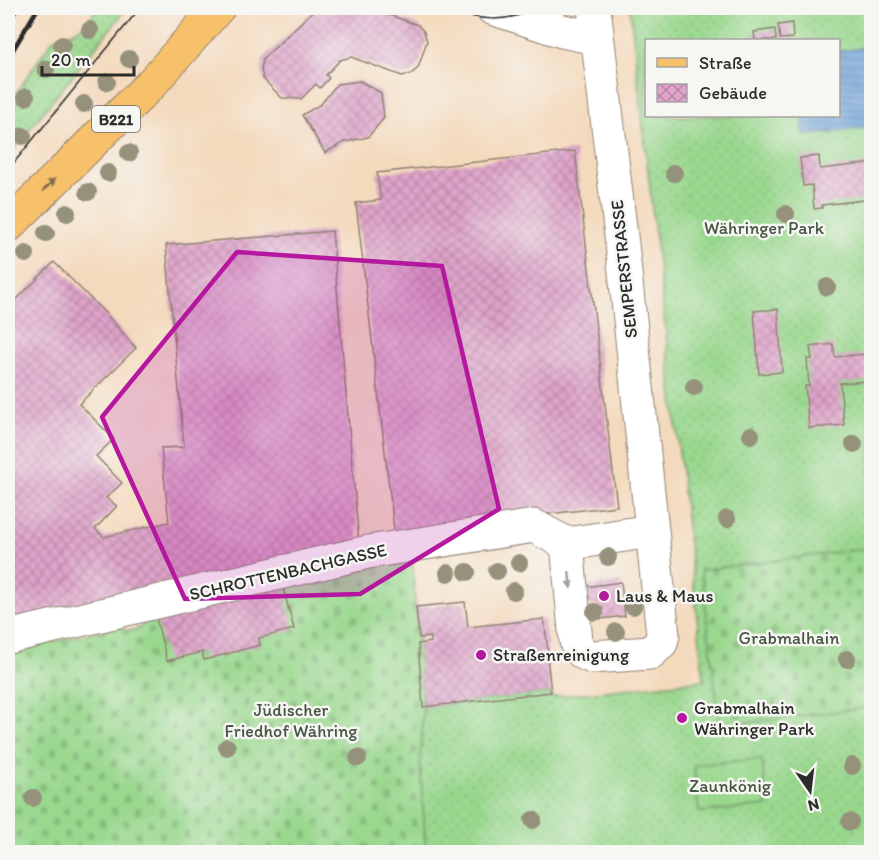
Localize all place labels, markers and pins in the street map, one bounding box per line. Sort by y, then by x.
place label: Laus & Maus [616,585,714,607]
marker: Laus & Maus [597,589,611,603]
place label: Straßenreinigung [493,644,630,666]
marker: Straßenreinigung [474,648,488,662]
place label: Grabmalhain Währinger Park [694,697,815,740]
marker: Grabmalhain Währinger Park [675,711,689,725]

